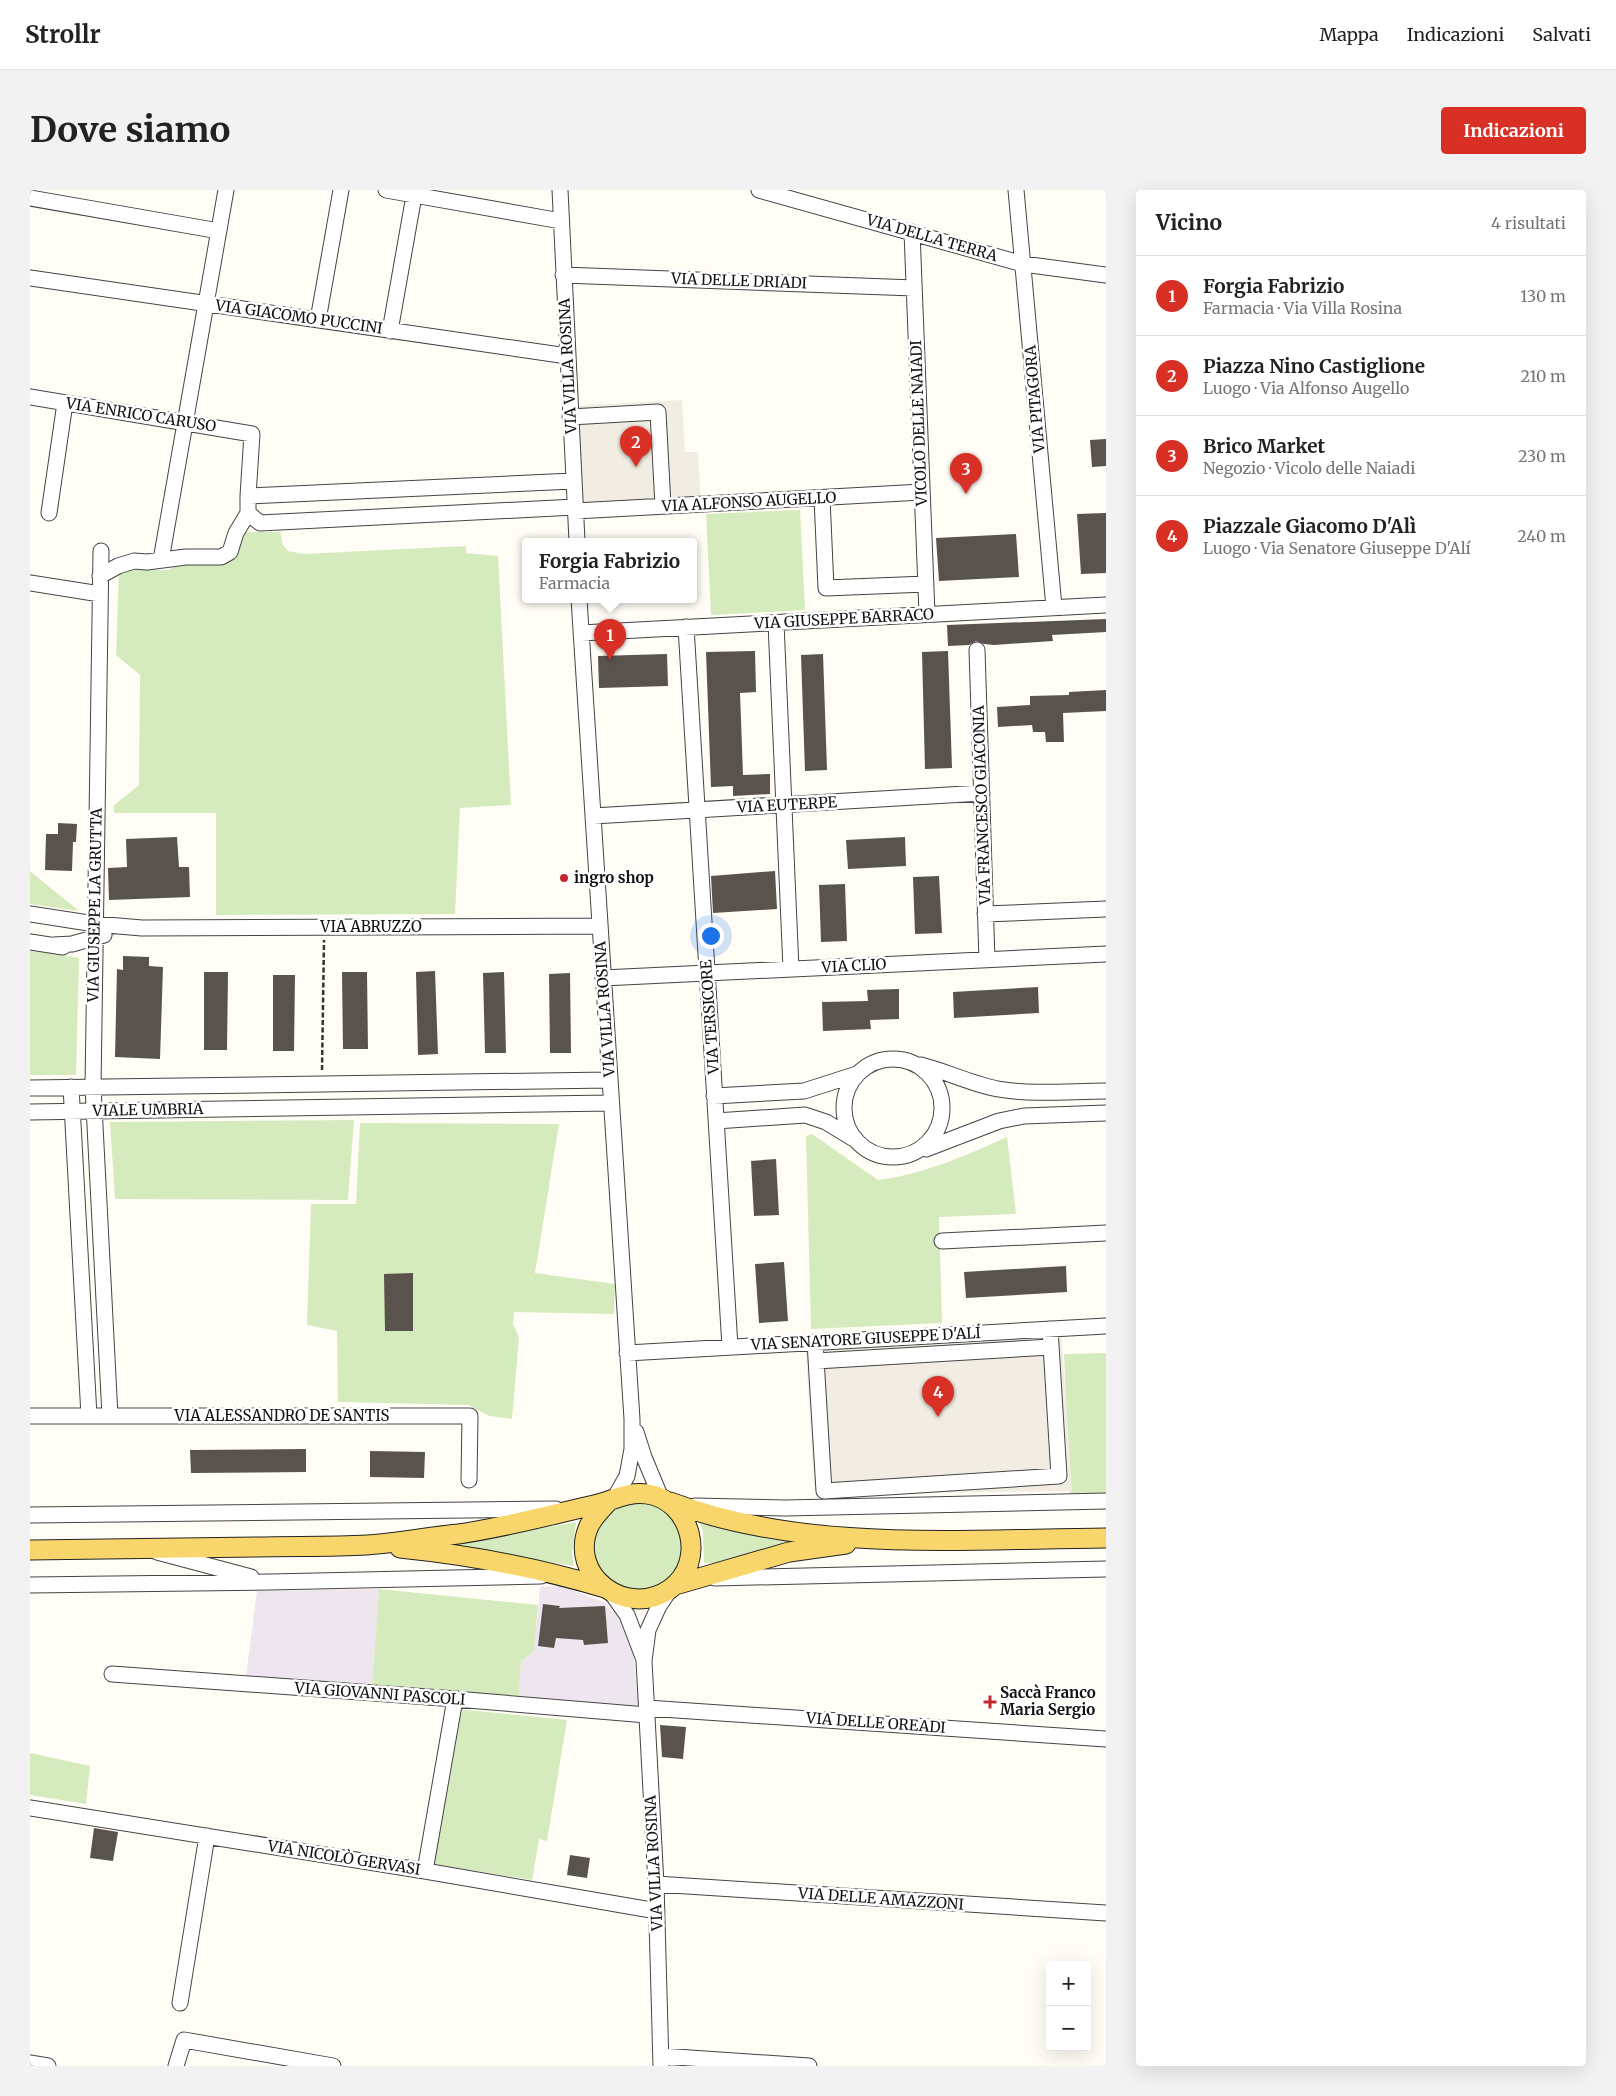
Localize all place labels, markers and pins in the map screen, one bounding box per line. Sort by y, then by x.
pin: 2 [620,426,652,467]
pin: 3 [950,453,982,494]
pin: 1 [594,619,626,660]
place label: ingro shop [574,868,654,887]
marker: ingro shop [558,872,570,884]
pin: 4 [922,1376,954,1417]
place label: Saccà Franco Maria Sergio [1000,1683,1096,1719]
marker: Saccà Franco Maria Sergio [984,1696,996,1708]

